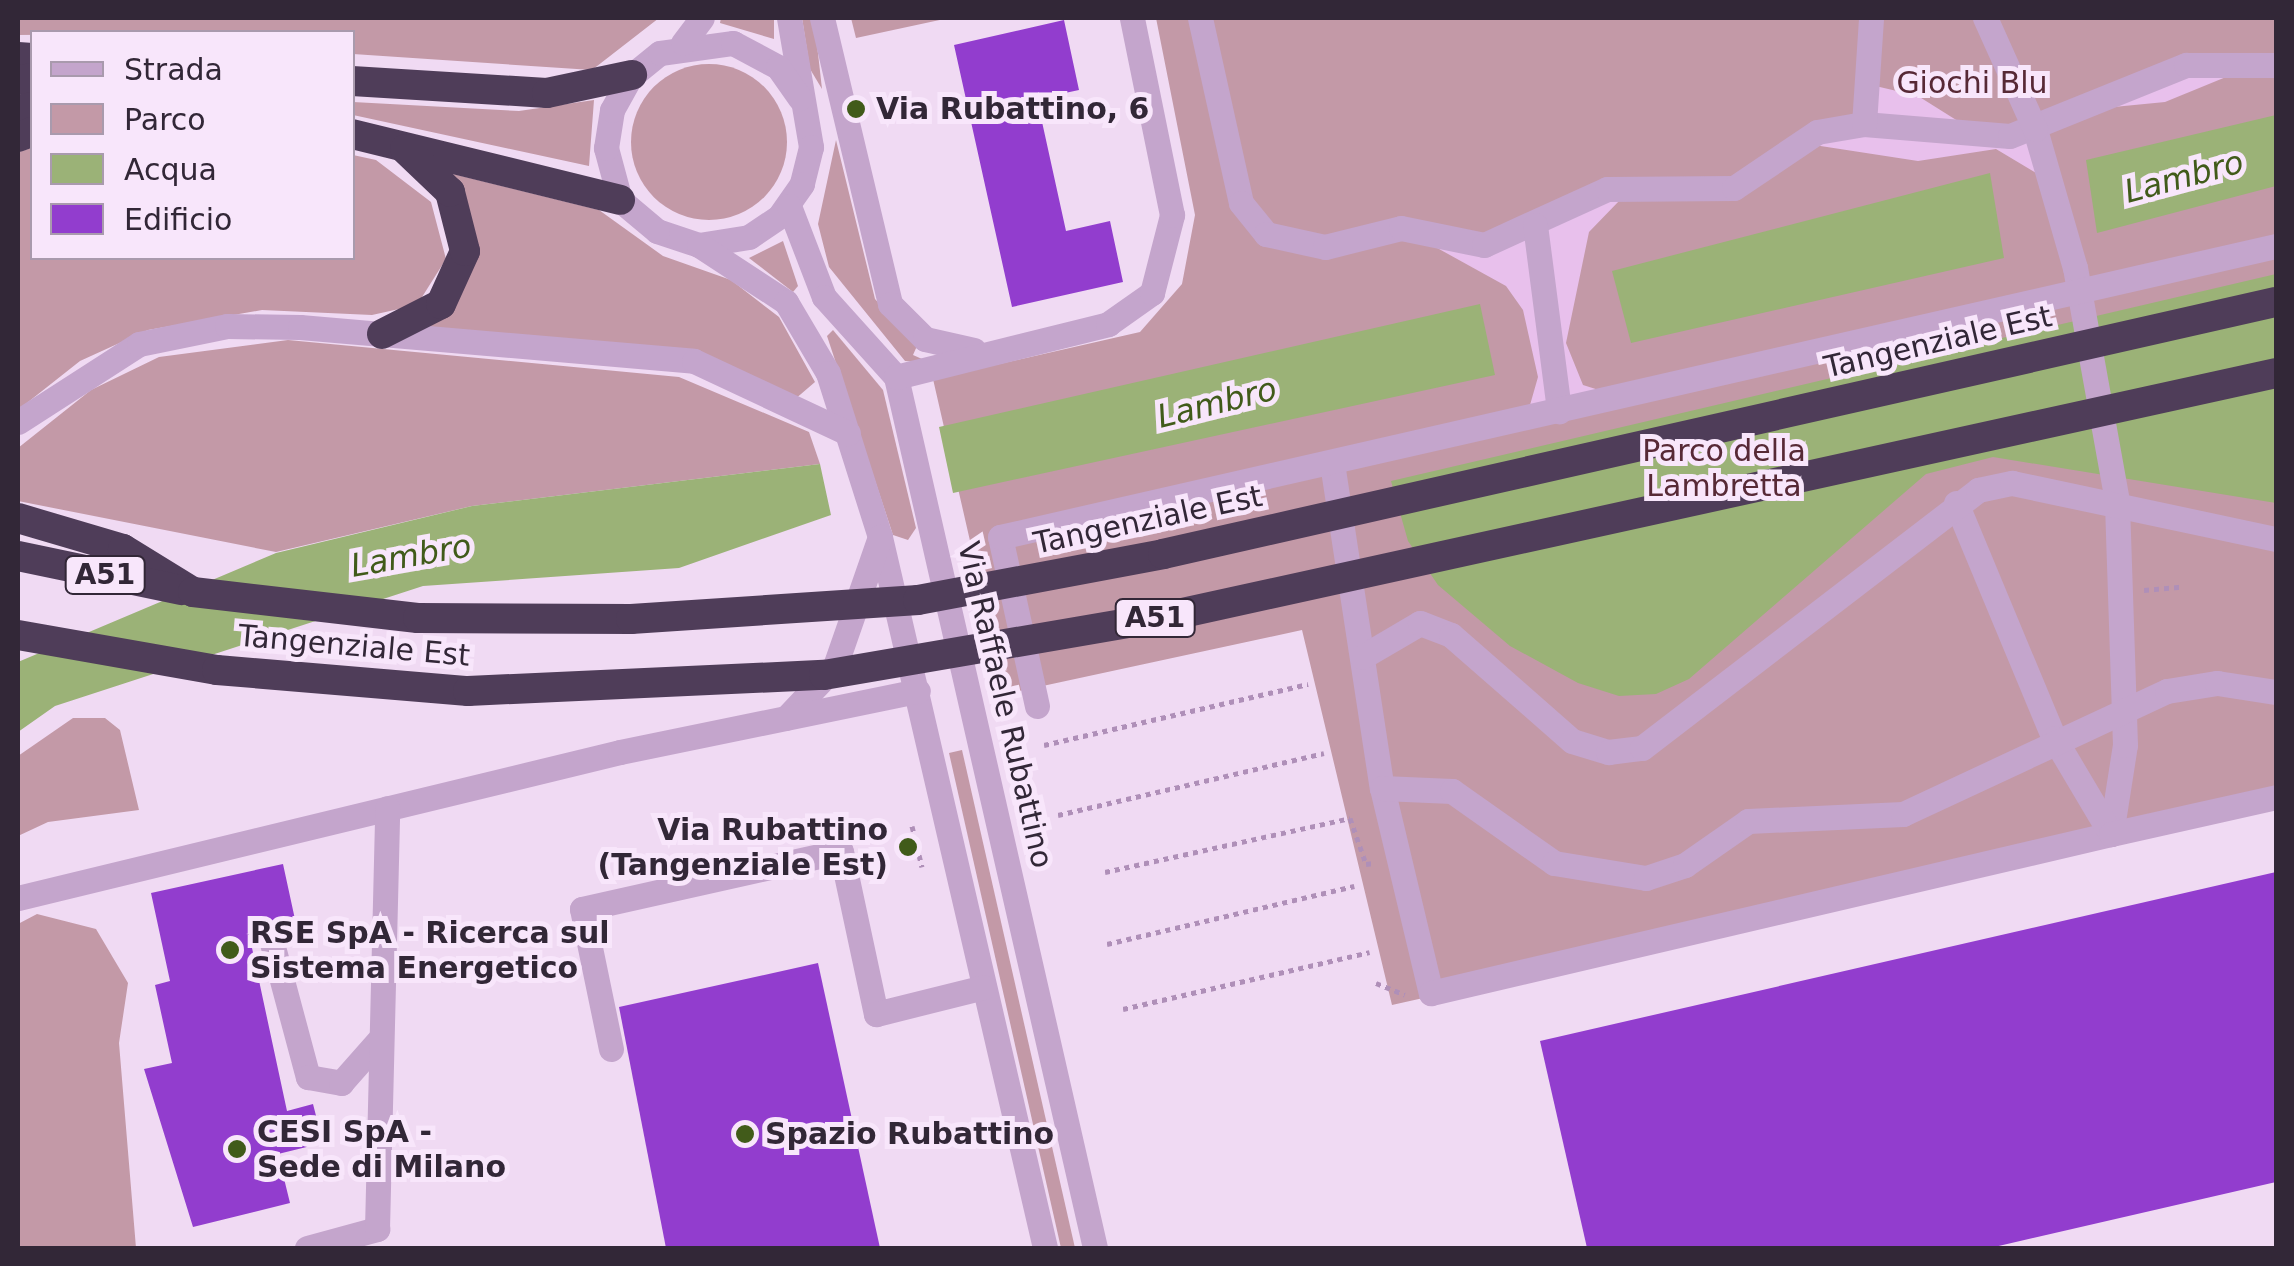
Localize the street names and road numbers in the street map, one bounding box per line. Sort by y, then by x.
street label: Tangenziale Est [1821,298,2055,386]
street label: Tangenziale Est [1031,478,1265,562]
street label: Via Raffaele Rubattino [950,538,1060,872]
road number: A51 [62,552,148,598]
road number: A51 [1112,595,1198,641]
street label: Tangenziale Est [237,618,471,674]

